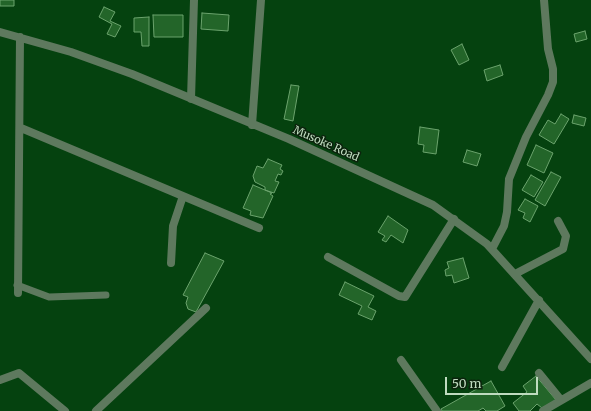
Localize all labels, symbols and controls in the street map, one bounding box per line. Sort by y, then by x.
street label: Musoke Road [291,124,361,164]
scale bar [447,369,540,395]
text: 50 m [452,376,481,391]

